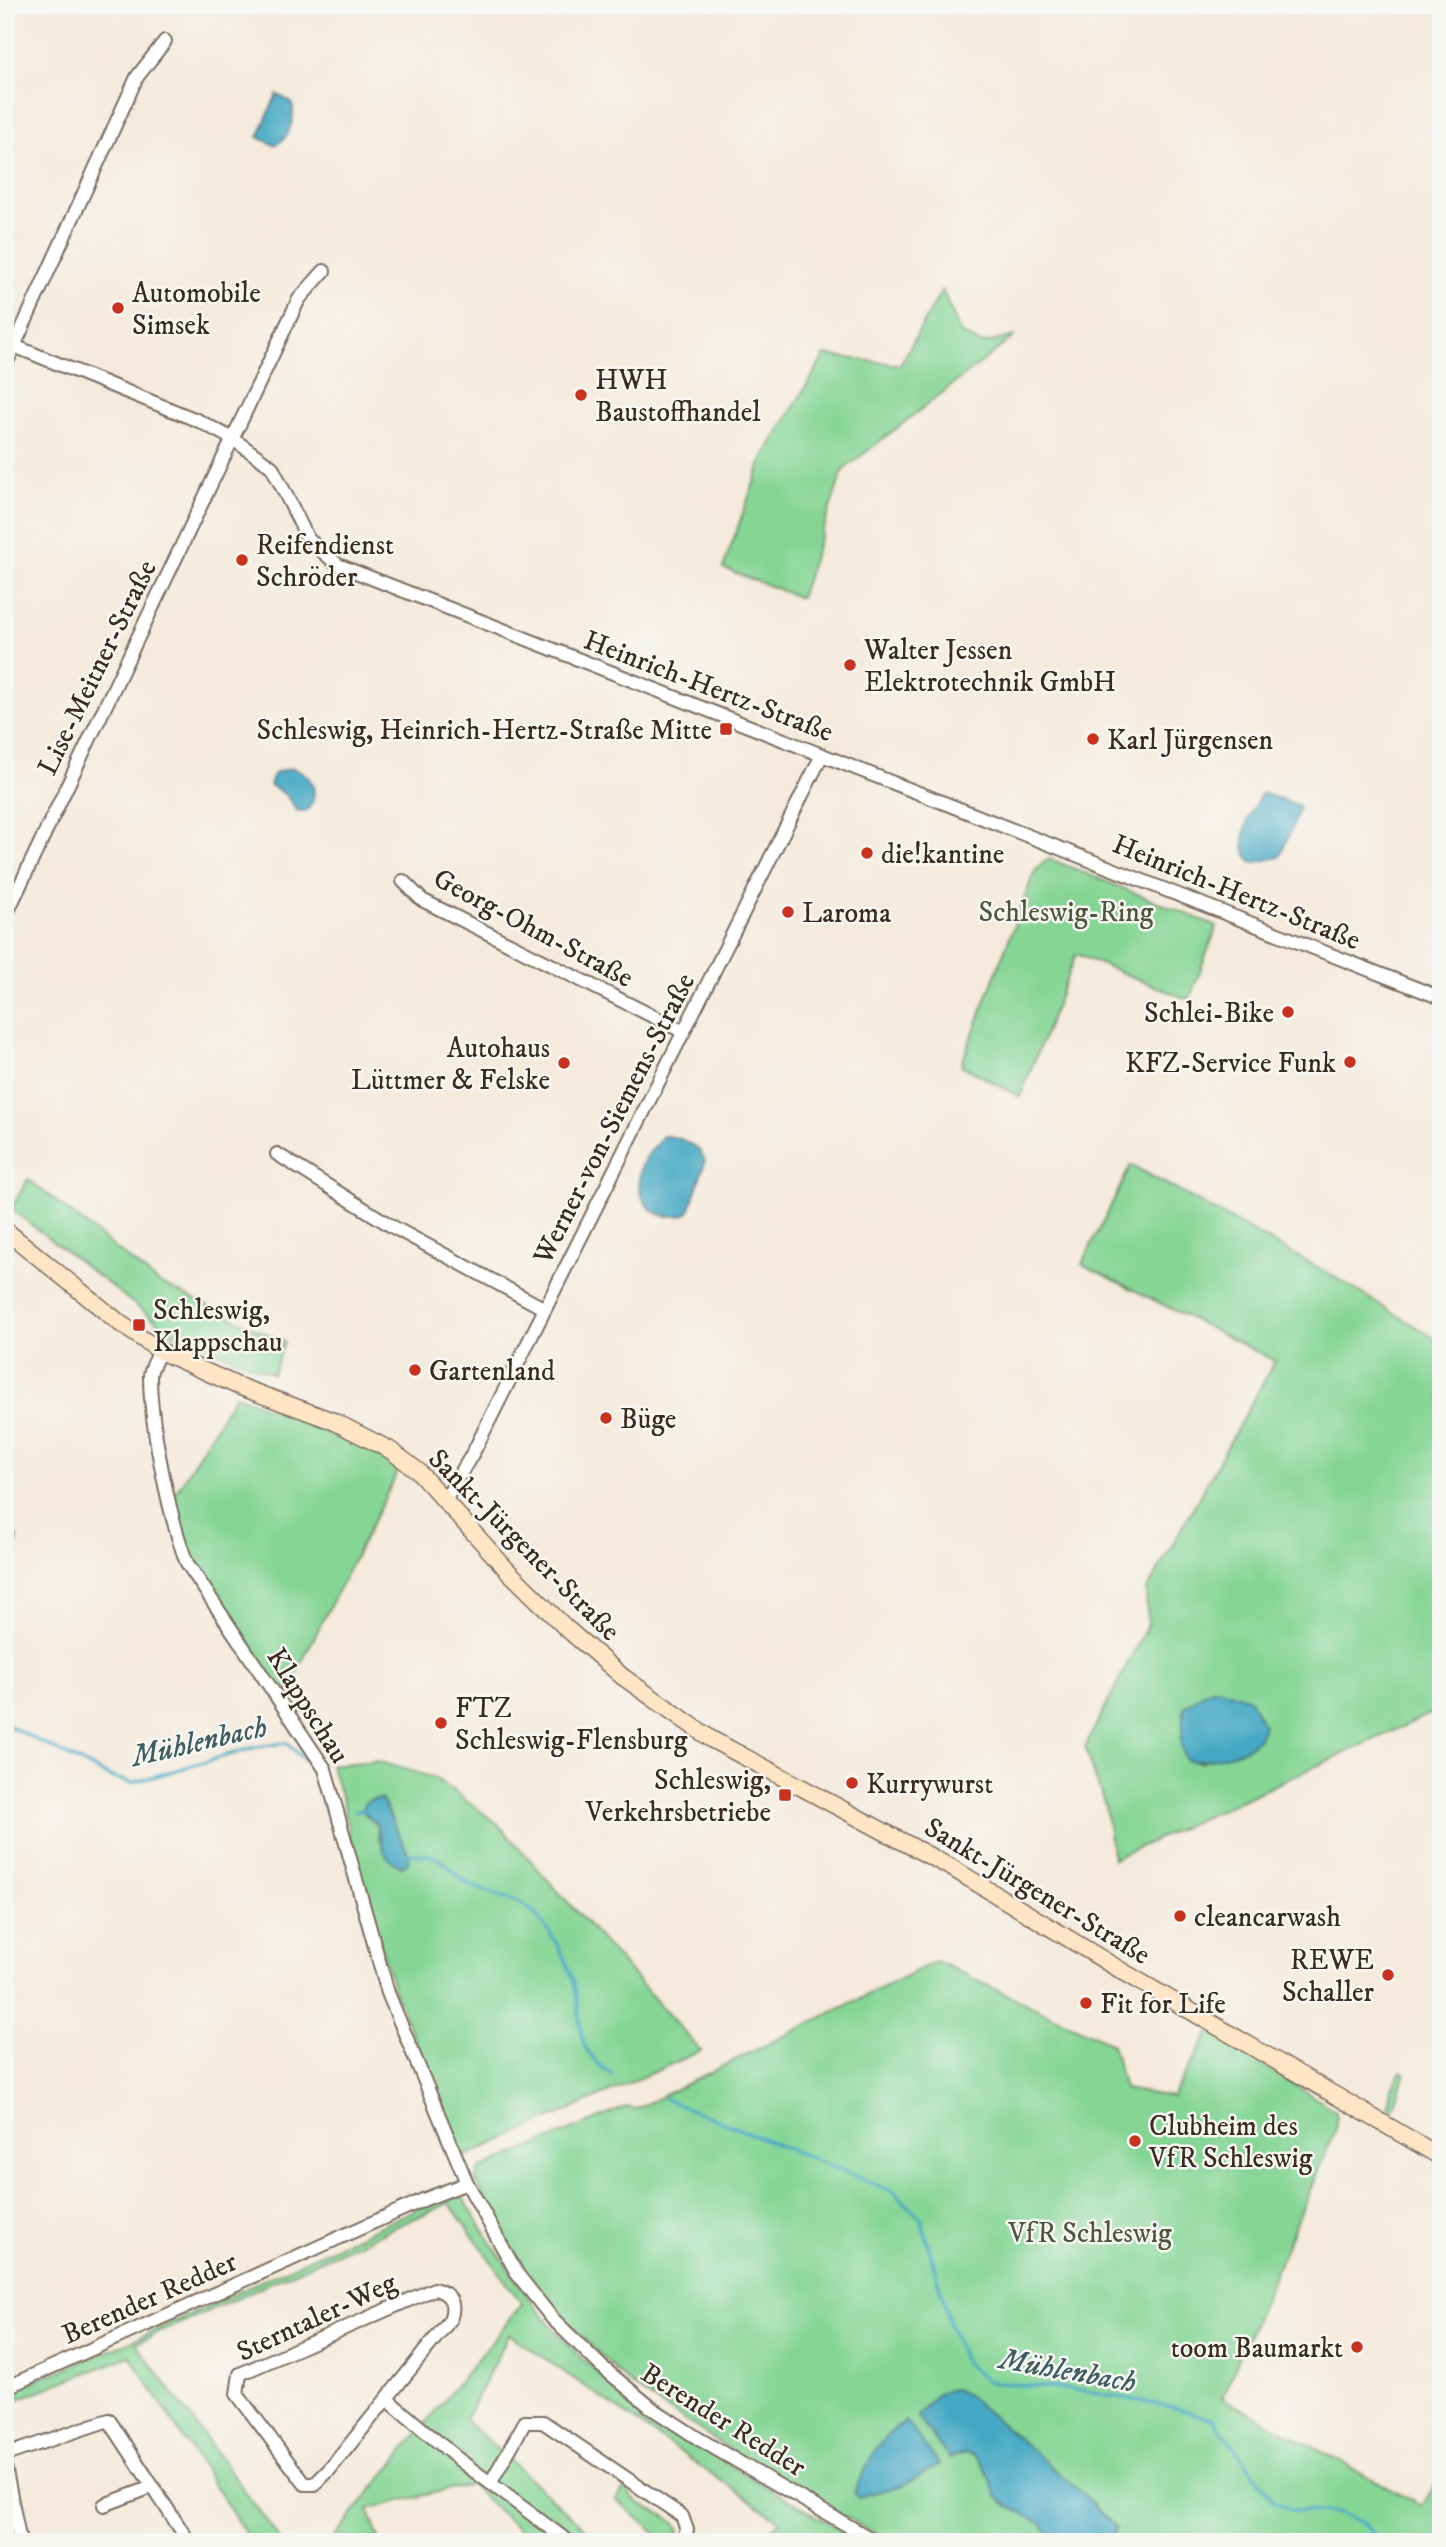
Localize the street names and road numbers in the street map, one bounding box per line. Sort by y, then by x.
street label: Lise-Meitner-Straße [30,554,165,781]
street label: Heinrich-Hertz-Straße [579,623,838,750]
street label: Heinrich-Hertz-Straße [1107,827,1366,958]
street label: Georg-Ohm-Straße [427,861,639,996]
street label: Werner-von-Siemens-Straße [525,967,703,1271]
street label: Sankt-Jürgener-Straße [421,1442,627,1648]
street label: Klappschau [259,1642,357,1770]
street label: Sankt-Jürgener-Straße [918,1810,1157,1973]
street label: Berender Redder [57,2244,243,2353]
street label: Sterntaler-Weg [231,2265,402,2370]
street label: Berender Redder [634,2356,813,2485]

